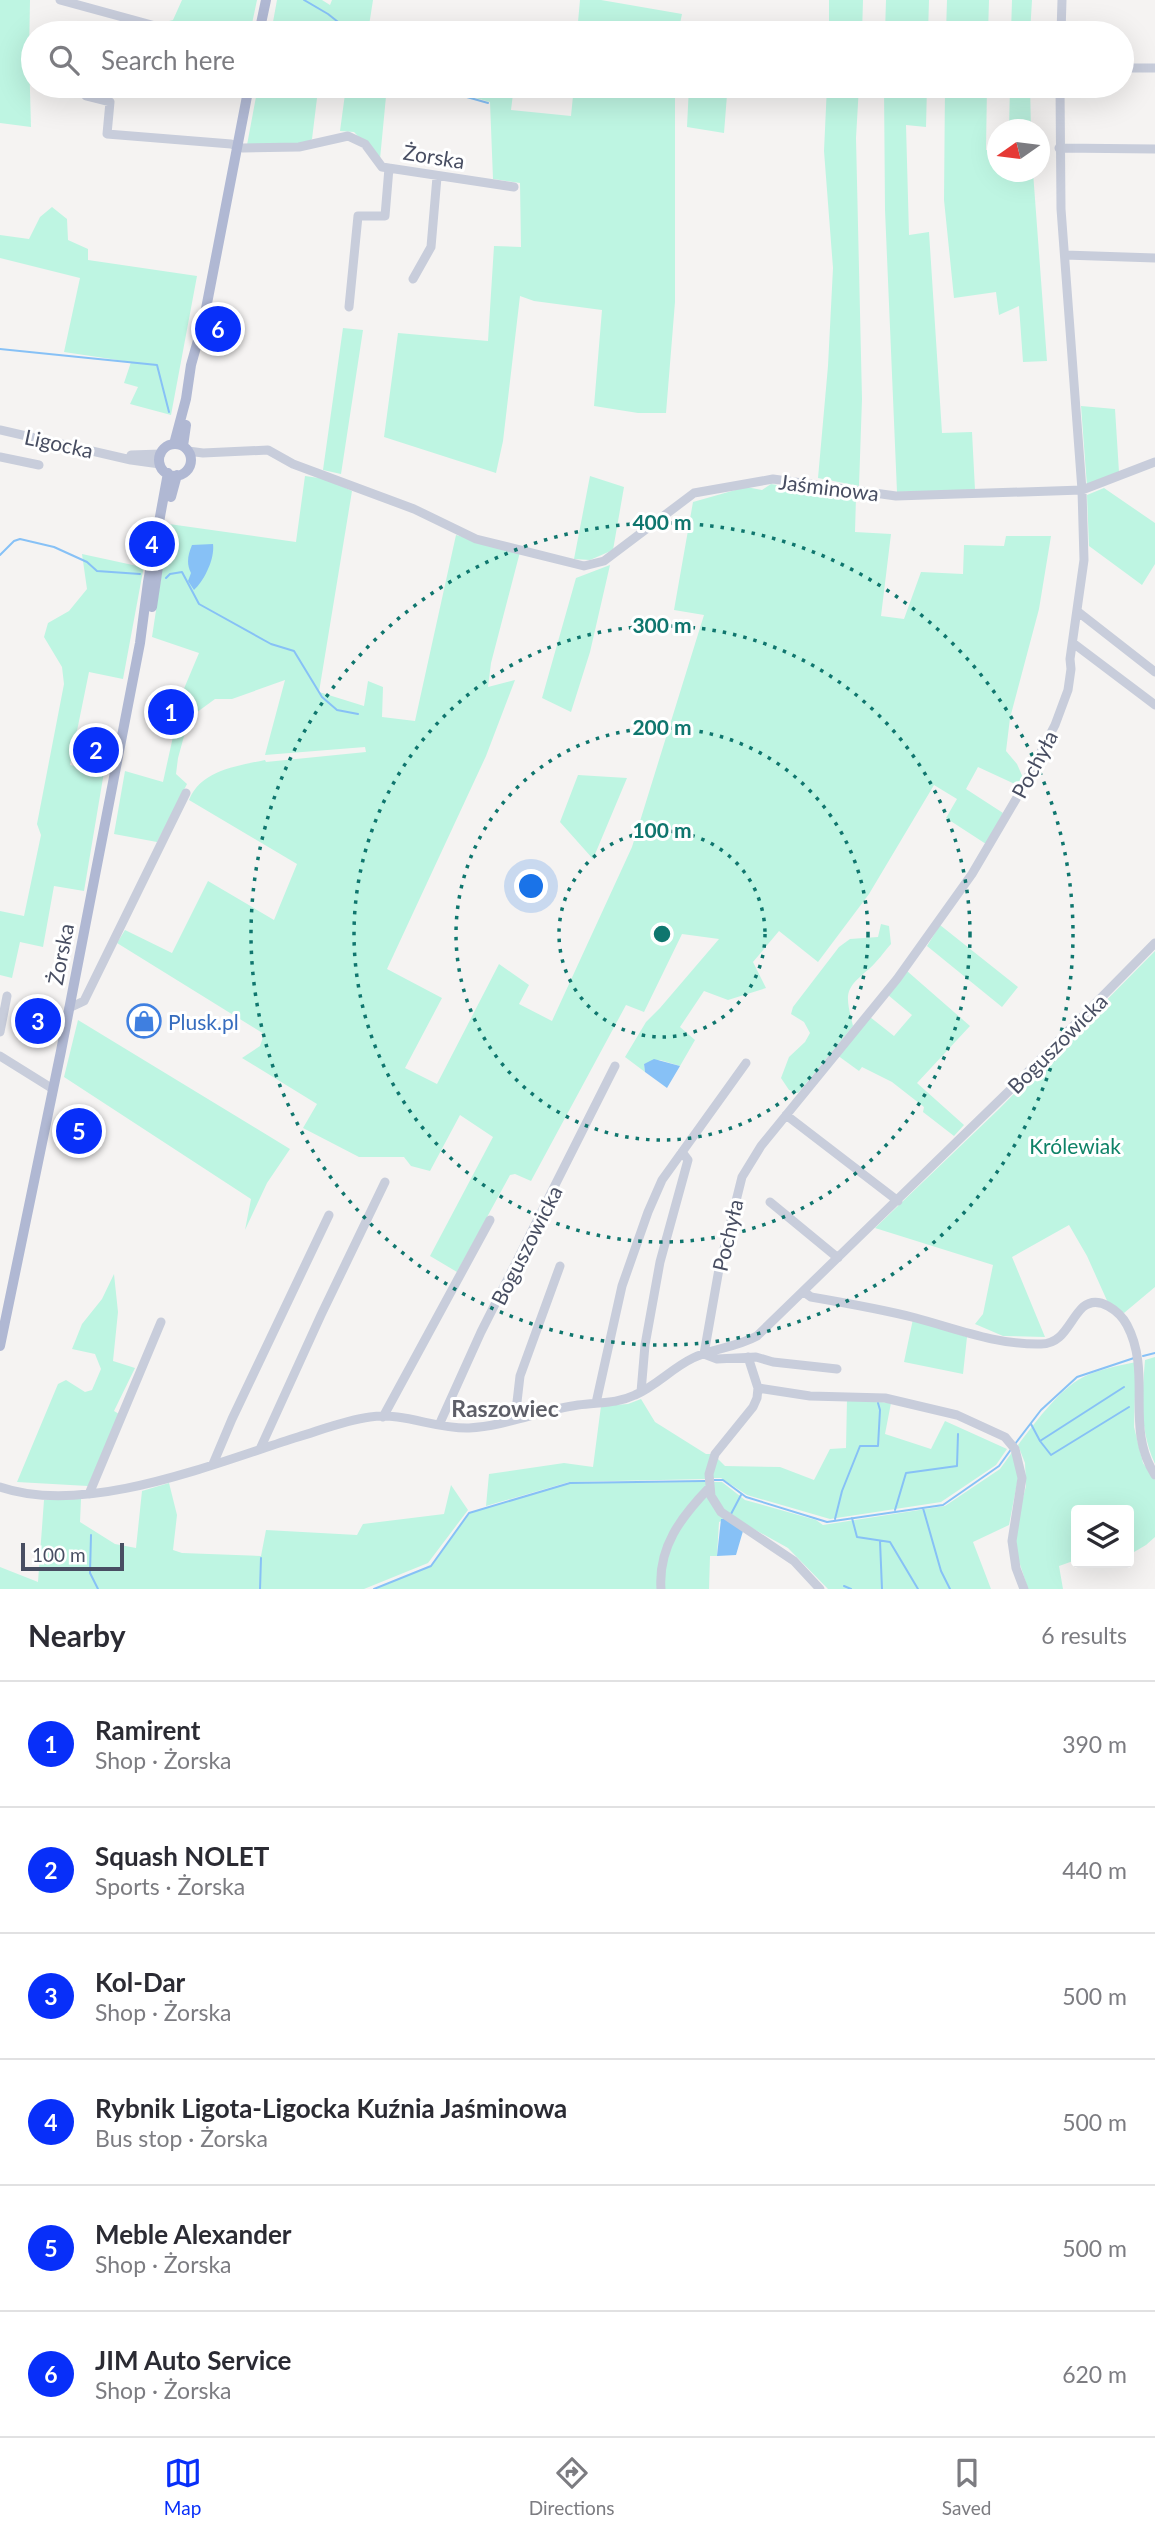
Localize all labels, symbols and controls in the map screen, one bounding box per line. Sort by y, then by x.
search box [21,21,1134,98]
icon: search [45,41,83,79]
text: Search here [101,44,235,76]
north arrow [987,119,1050,182]
street label: Żorska [402,139,466,173]
pin: 6 [195,303,241,355]
street label: Ligocka [22,424,96,462]
street label: Jaśminowa [778,468,880,506]
text: 400 m [632,509,692,534]
pin: 4 [129,518,175,570]
text: 300 m [632,612,692,637]
pin: 1 [148,686,194,738]
text: 200 m [632,714,692,739]
pin: 2 [73,724,119,776]
street label: Pochyła [1006,726,1062,802]
text: 100 m [632,817,692,842]
your location [514,869,548,903]
street label: Żorska [42,921,78,987]
centre of rings [650,922,674,946]
street label: Boguszowicka [1002,988,1112,1098]
pin: 3 [15,995,61,1047]
shop icon: Plusk.pl [125,1002,163,1040]
place label: Plusk.pl [168,1009,239,1034]
pin: 5 [56,1105,102,1157]
park label: Królewiak [1029,1133,1121,1158]
street label: Boguszowicka [485,1181,567,1309]
street label: Pochyła [707,1197,747,1273]
district label: Raszowiec [451,1394,559,1422]
map controls [1071,1505,1134,1568]
button: layers [1071,1505,1134,1568]
scale bar [21,1540,124,1572]
text: 100 m [32,1543,86,1566]
text: Nearby [28,1617,126,1653]
text: 6 results [1041,1621,1127,1649]
text: Ramirent [95,1714,200,1746]
text: 1 [44,1730,58,1758]
text: 390 m [1062,1730,1127,1758]
text: Shop · Żorska [95,1746,232,1774]
text: Squash NOLET [95,1840,269,1872]
text: 2 [44,1856,58,1884]
text: 440 m [1062,1856,1127,1884]
text: Sports · Żorska [95,1872,245,1900]
text: Kol-Dar [95,1966,185,1998]
text: 3 [44,1982,58,2010]
text: 500 m [1062,1982,1127,2010]
text: Shop · Żorska [95,1998,232,2026]
text: Rybnik Ligota-Ligocka Kuźnia Jaśminowa [95,2092,567,2124]
text: 4 [44,2108,58,2136]
text: 500 m [1062,2108,1127,2136]
text: Bus stop · Żorska [95,2124,268,2152]
text: Meble Alexander [95,2218,292,2250]
text: 5 [44,2234,58,2262]
text: 500 m [1062,2234,1127,2262]
text: Shop · Żorska [95,2250,232,2278]
text: JIM Auto Service [95,2344,291,2376]
text: 6 [44,2360,58,2388]
text: 620 m [1062,2360,1127,2388]
text: Shop · Żorska [95,2376,232,2404]
tab: Map [164,2454,202,2519]
tab: Directions [529,2454,615,2519]
tab: Saved [942,2454,991,2519]

